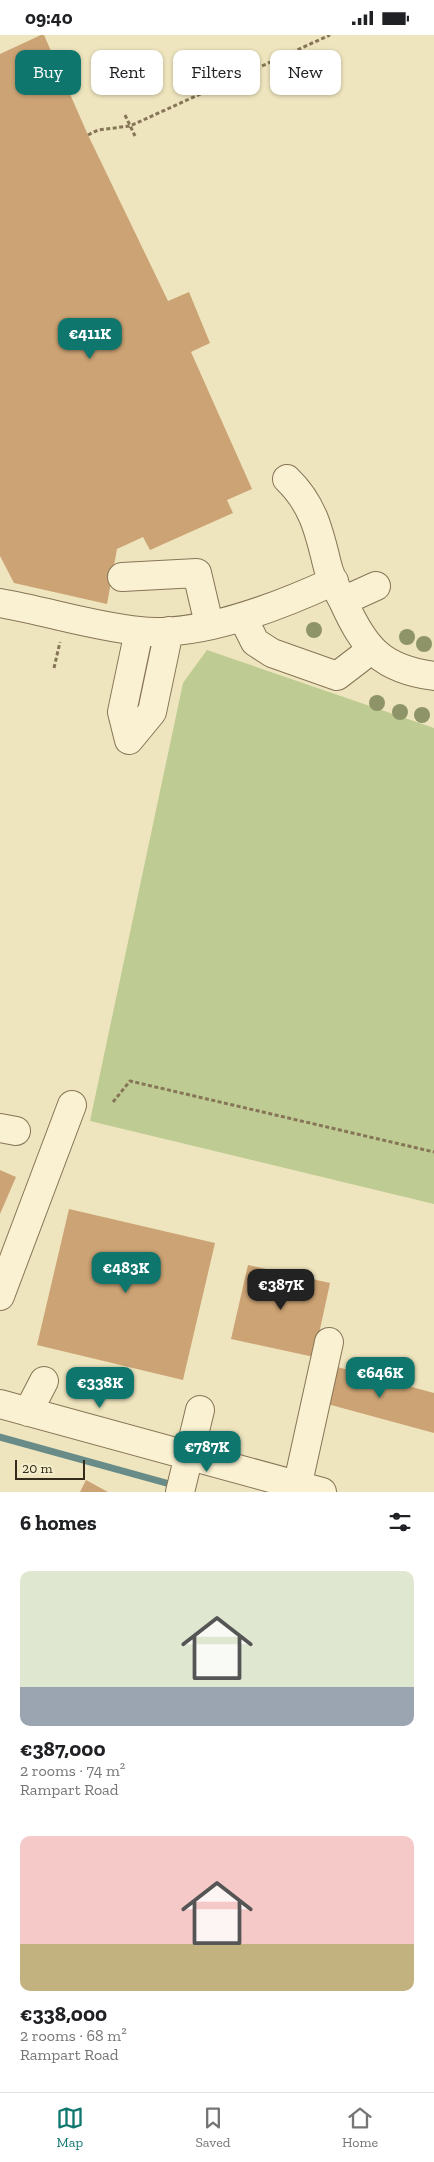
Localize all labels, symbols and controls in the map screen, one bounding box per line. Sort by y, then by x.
text: 09:40 [25,6,73,29]
chip: Buy [15,50,81,95]
chip: Rent [91,50,163,95]
chip: Filters [173,50,260,95]
chip: New [270,50,341,95]
pin: €411K [55,317,125,360]
text: €411K [69,324,111,343]
pin: €483K [91,1251,161,1294]
text: €483K [103,1258,149,1277]
pin: €387K [246,1269,316,1311]
text: €387K [258,1275,304,1294]
pin: €646K [345,1357,415,1399]
text: €646K [357,1363,403,1382]
pin: €338K [65,1367,135,1409]
text: €338K [77,1373,123,1392]
pin: €787K [172,1431,242,1473]
text: €787K [185,1437,229,1456]
scale bar [15,1457,85,1480]
text: 20 m [22,1460,53,1477]
icon: filters [386,1508,414,1536]
text: 6 homes [20,1510,97,1535]
icon: home [172,1603,262,1693]
text: €387,000 [20,1736,106,1761]
text: 2 rooms · 74 m² [20,1761,125,1780]
text: Rampart Road [20,1780,119,1799]
icon: home [172,1868,262,1958]
text: €338,000 [20,2001,107,2026]
text: 2 rooms · 68 m² [20,2026,127,2045]
text: Rampart Road [20,2045,119,2064]
tab: Map [56,2104,84,2151]
tab: Saved [195,2104,230,2151]
tab: Home [342,2104,378,2151]

